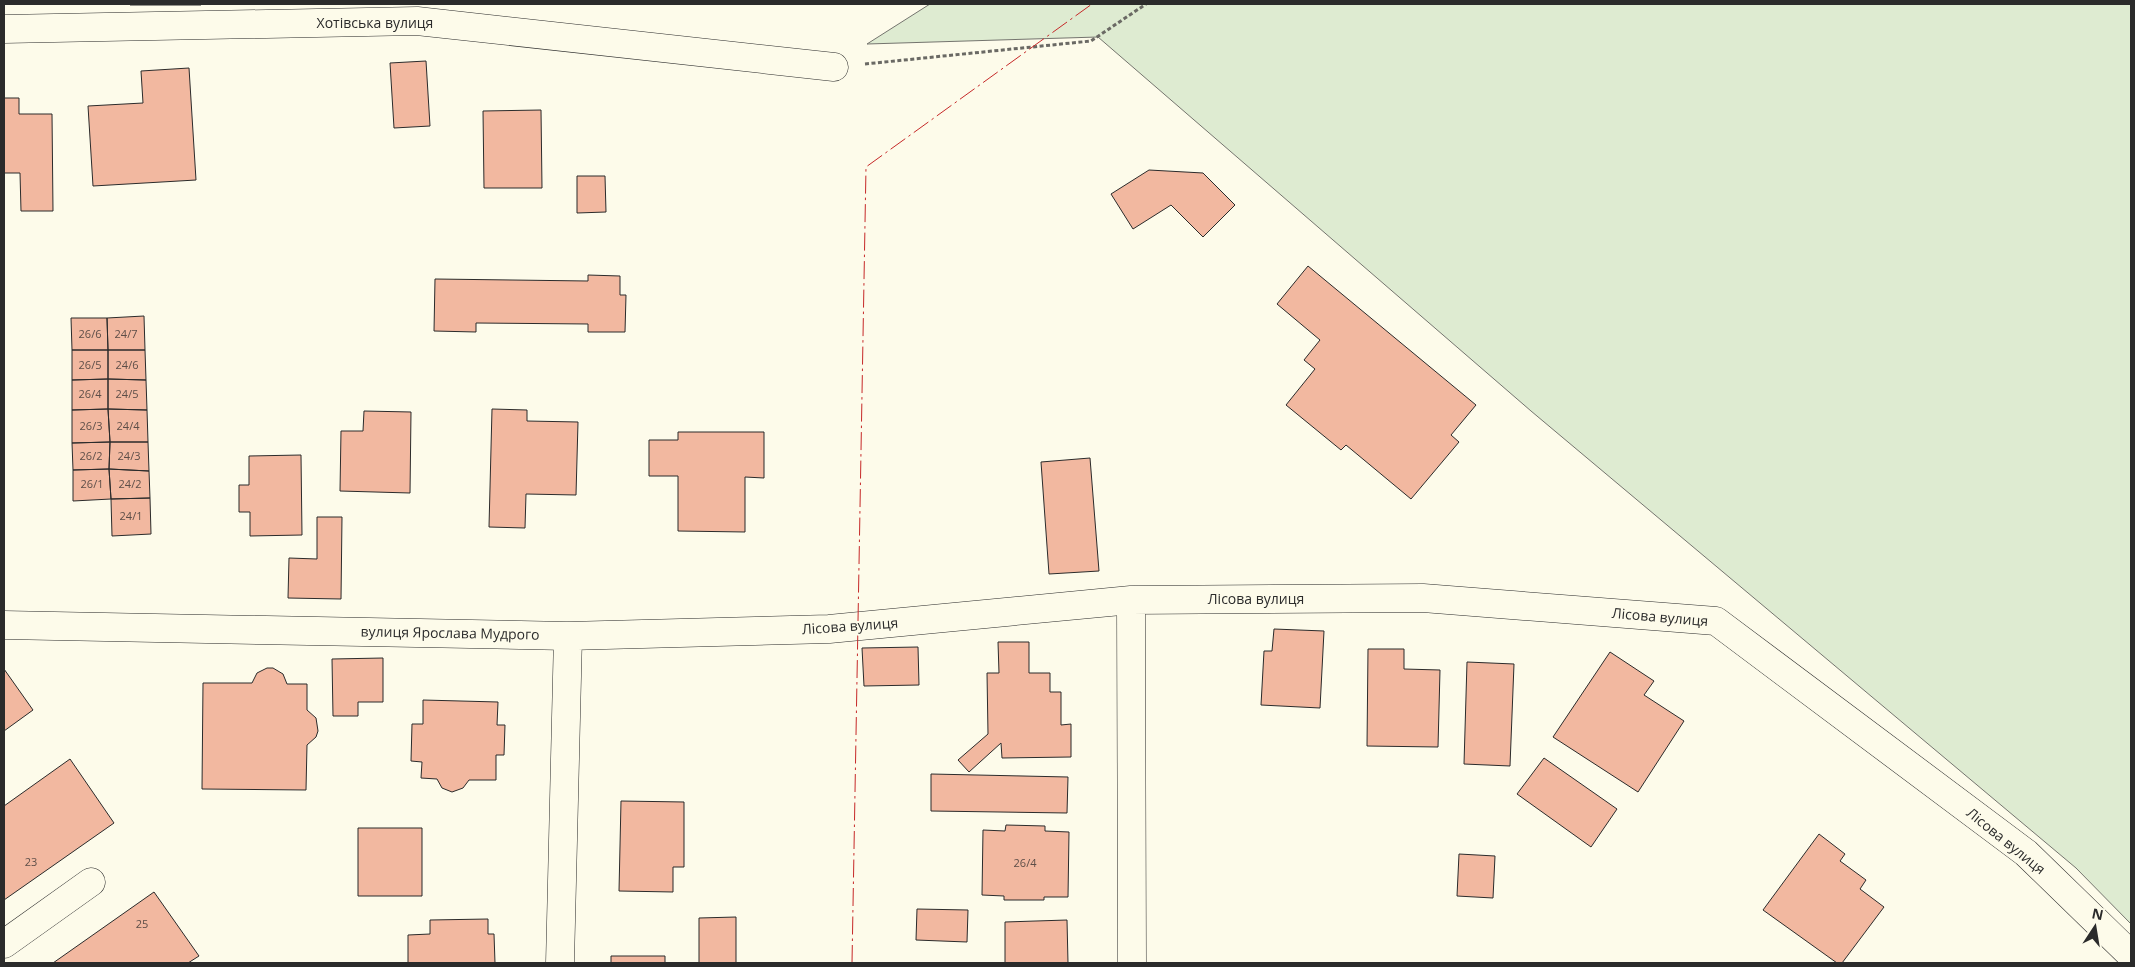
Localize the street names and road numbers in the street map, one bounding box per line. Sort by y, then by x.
street label: Хотівська вулиця [317,13,433,32]
street label: Лісова вулиця [1208,589,1304,608]
street label: Лісова вулиця [1611,603,1709,630]
street label: Лісова вулиця [801,613,899,638]
street label: вулиця Ярослава Мудрого [360,621,540,644]
street label: Лісова вулиця [1963,803,2050,878]

